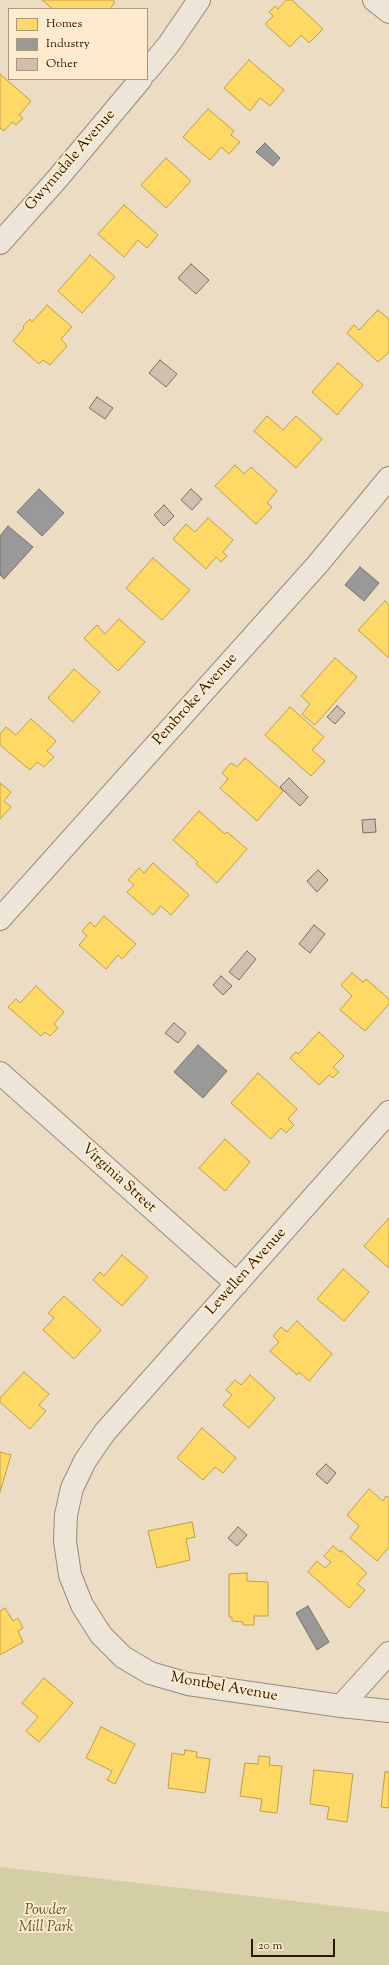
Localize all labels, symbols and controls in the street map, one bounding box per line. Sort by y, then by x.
legend [8,8,148,80]
text: Homes [46,15,82,33]
text: Industry [46,35,90,53]
text: Other [46,55,77,73]
street label: Gwynndale Avenue [22,107,120,215]
street label: Pembroke Avenue [150,650,242,750]
street label: Virginia Street [77,1141,159,1217]
street label: Lewellen Avenue [203,1225,291,1319]
street label: Montbel Avenue [169,1670,279,1706]
park label: Powder Mill Park [18,1902,74,1937]
scale bar [253,1931,337,1957]
text: 20 m [258,1937,282,1955]

